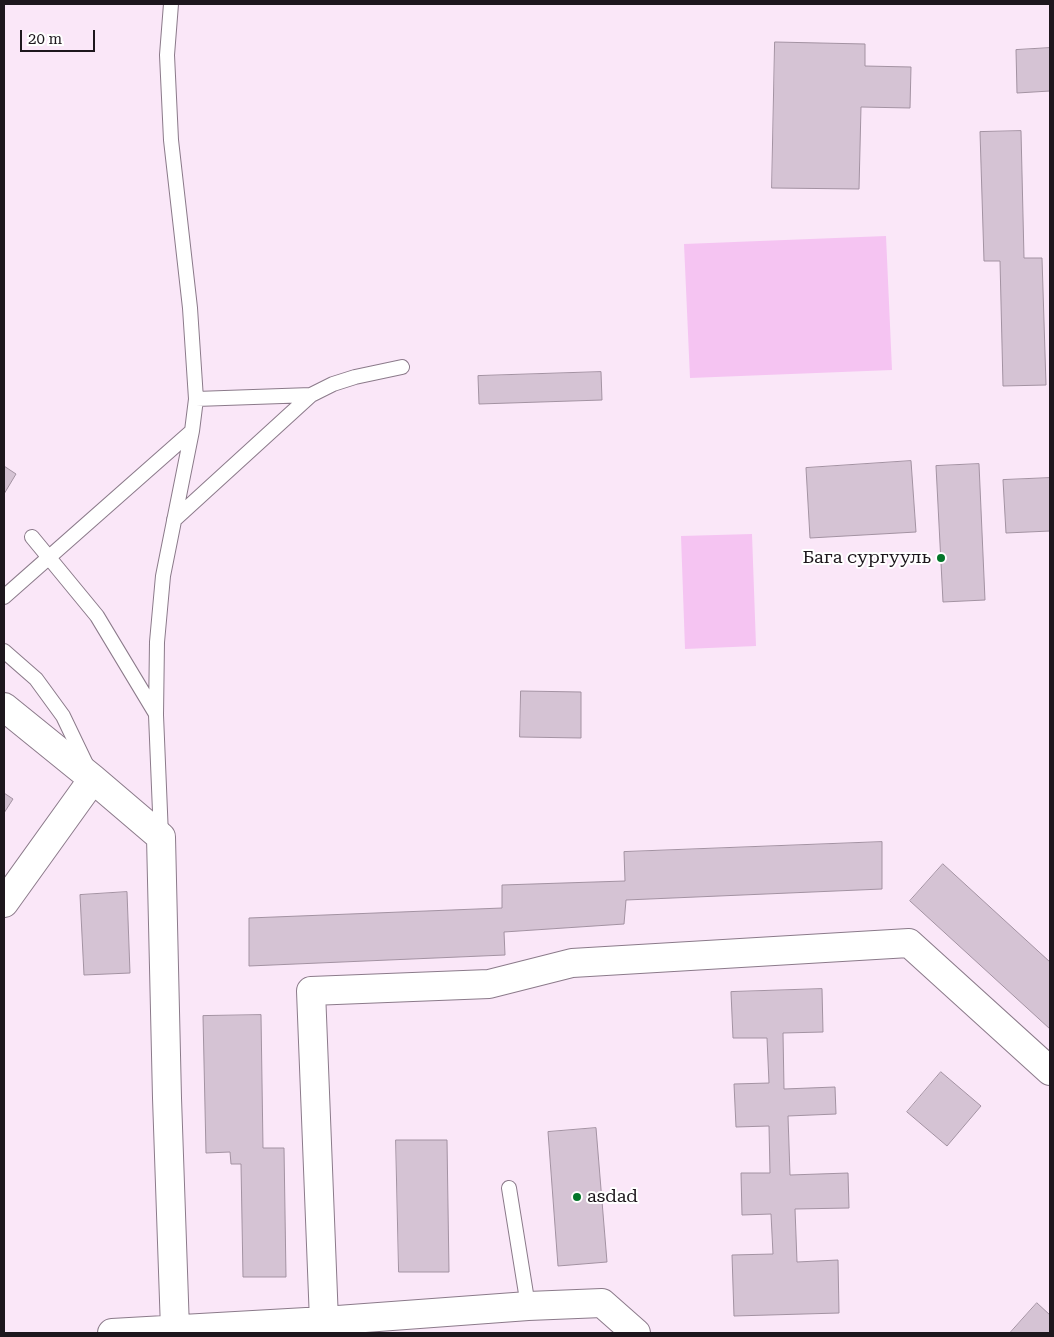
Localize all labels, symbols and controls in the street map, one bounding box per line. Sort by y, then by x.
scale bar [22,20,98,52]
text: 20 m [28,30,62,48]
place label: Бага сургууль [803,547,931,569]
marker: Бага сургууль [935,552,947,564]
place label: asdad [587,1186,638,1208]
marker: asdad [571,1191,583,1203]

